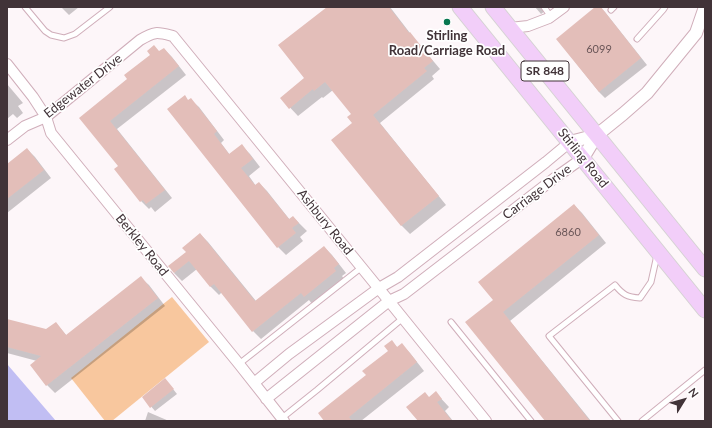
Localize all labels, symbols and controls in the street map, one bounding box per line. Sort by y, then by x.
marker: Stirling Road/Carriage Road [442,17,452,27]
place label: Stirling Road/Carriage Road [389,28,505,59]
house number: 6099 [586,42,612,56]
street label: Edgewater Drive [41,51,125,121]
road number: SR 848 [521,61,569,81]
street label: Stirling Road [554,125,612,191]
street label: Carriage Drive [500,161,574,223]
street label: Ashbury Road [294,186,356,258]
street label: Berkley Road [112,211,172,279]
house number: 6860 [555,225,581,239]
north arrow [664,380,704,420]
text: N [686,385,702,400]

